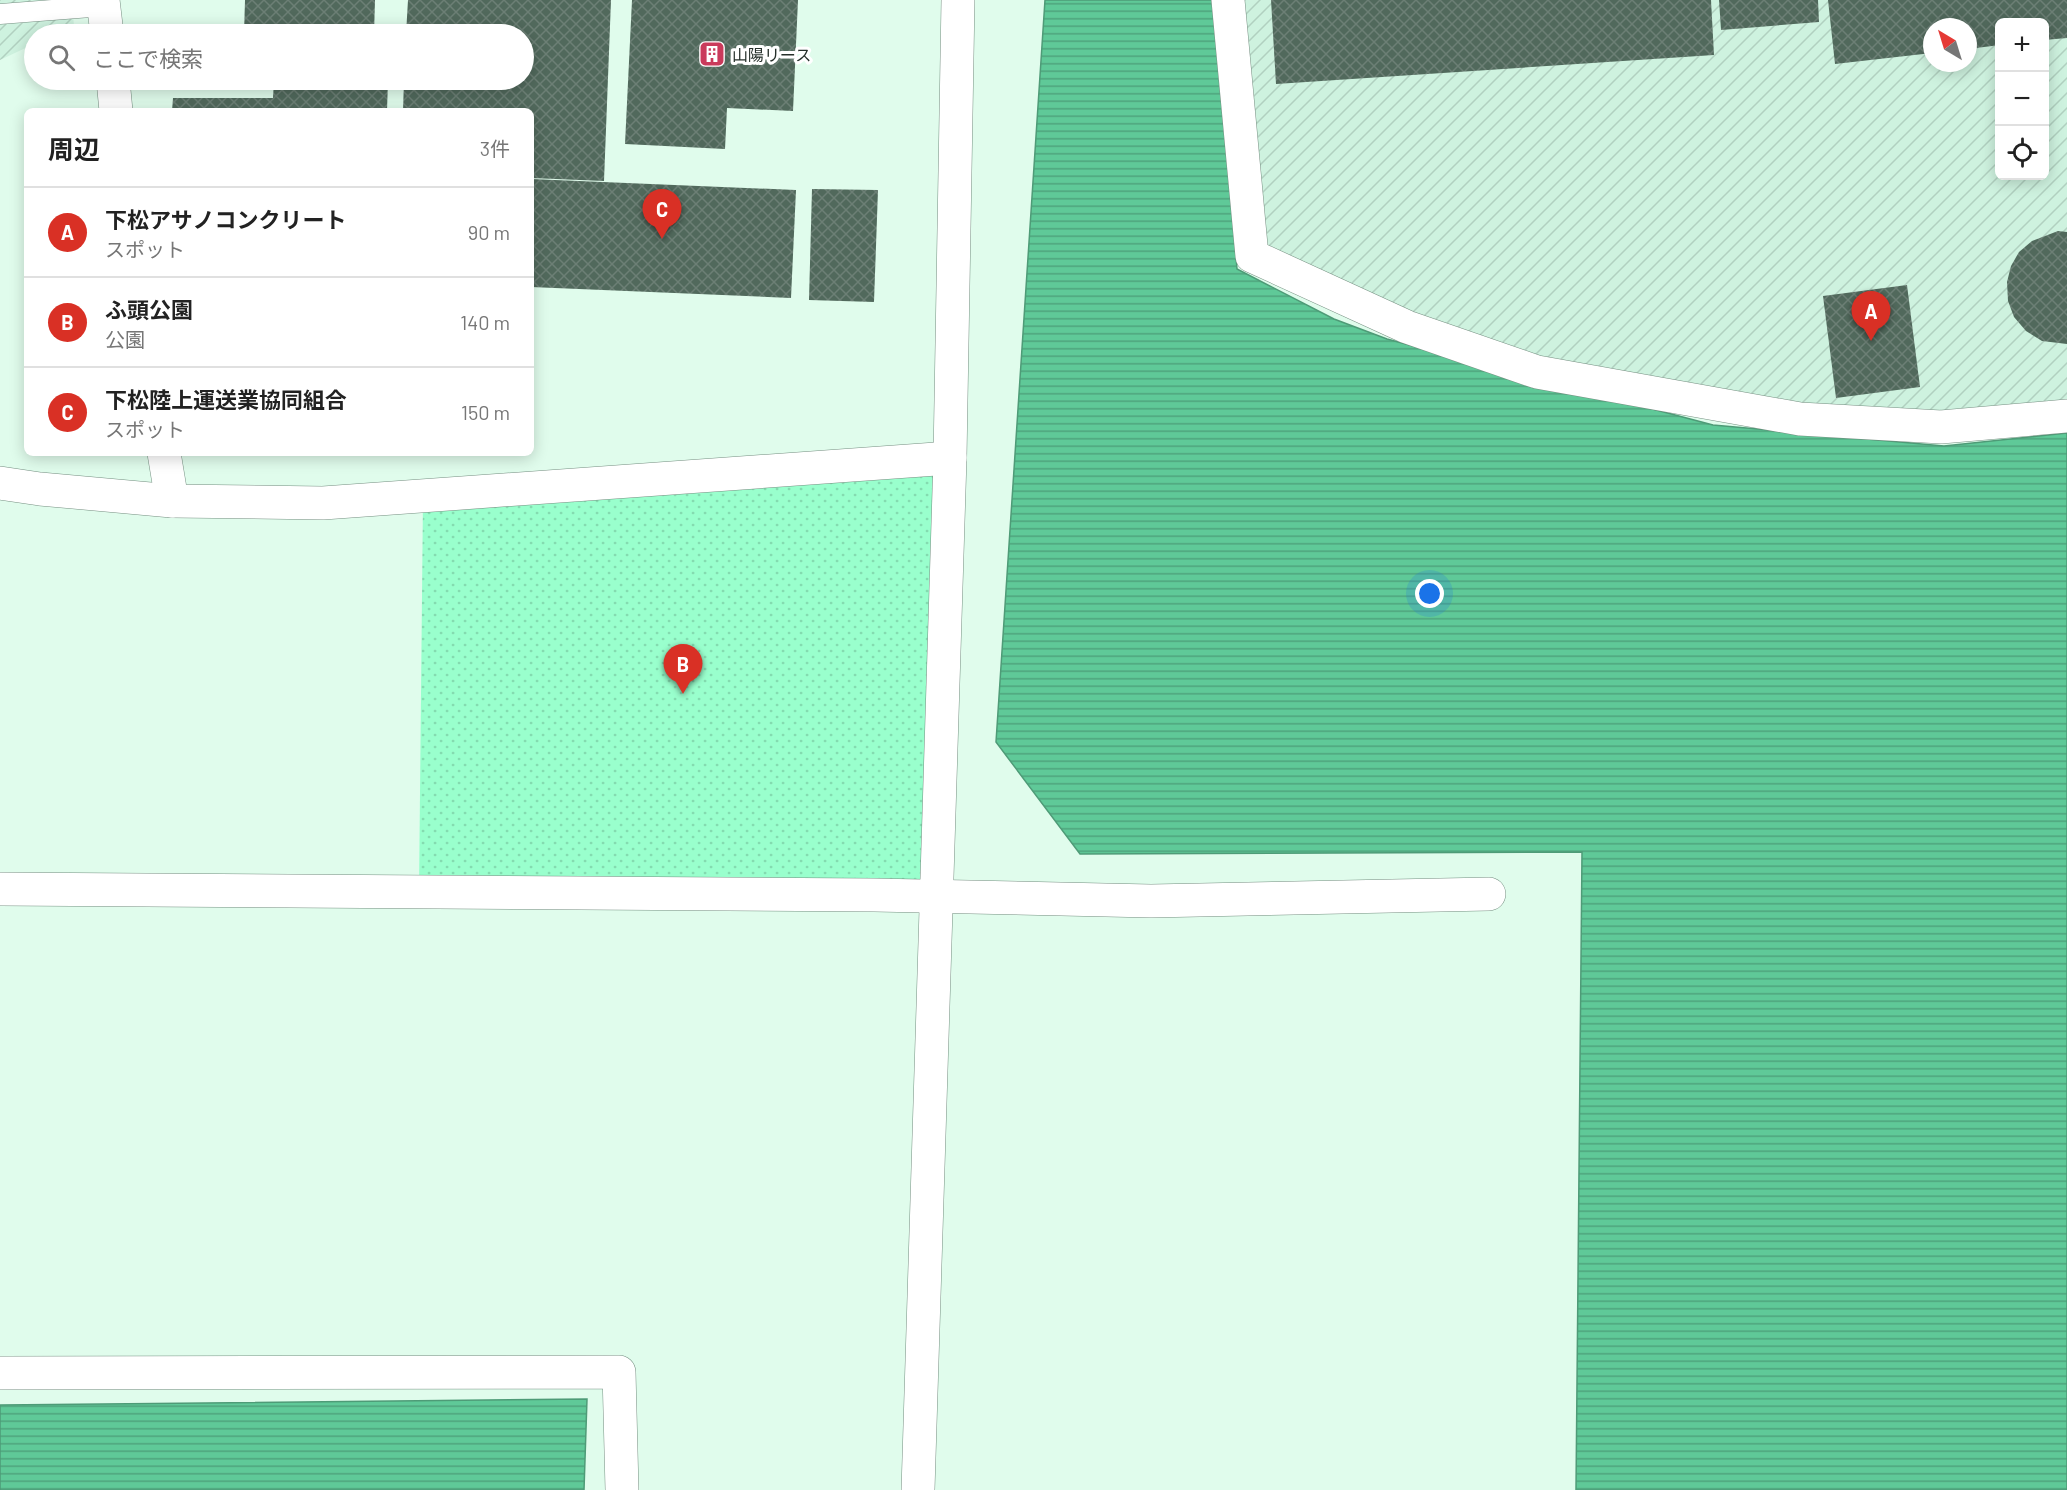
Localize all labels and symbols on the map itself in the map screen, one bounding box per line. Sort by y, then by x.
north arrow [1923,18,1977,72]
building icon: 山陽リース [697,39,727,69]
place label: 山陽リース [732,45,811,64]
pin: C [642,190,682,239]
pin: A [1852,292,1890,341]
your location [1415,579,1444,608]
pin: B [664,644,702,694]

